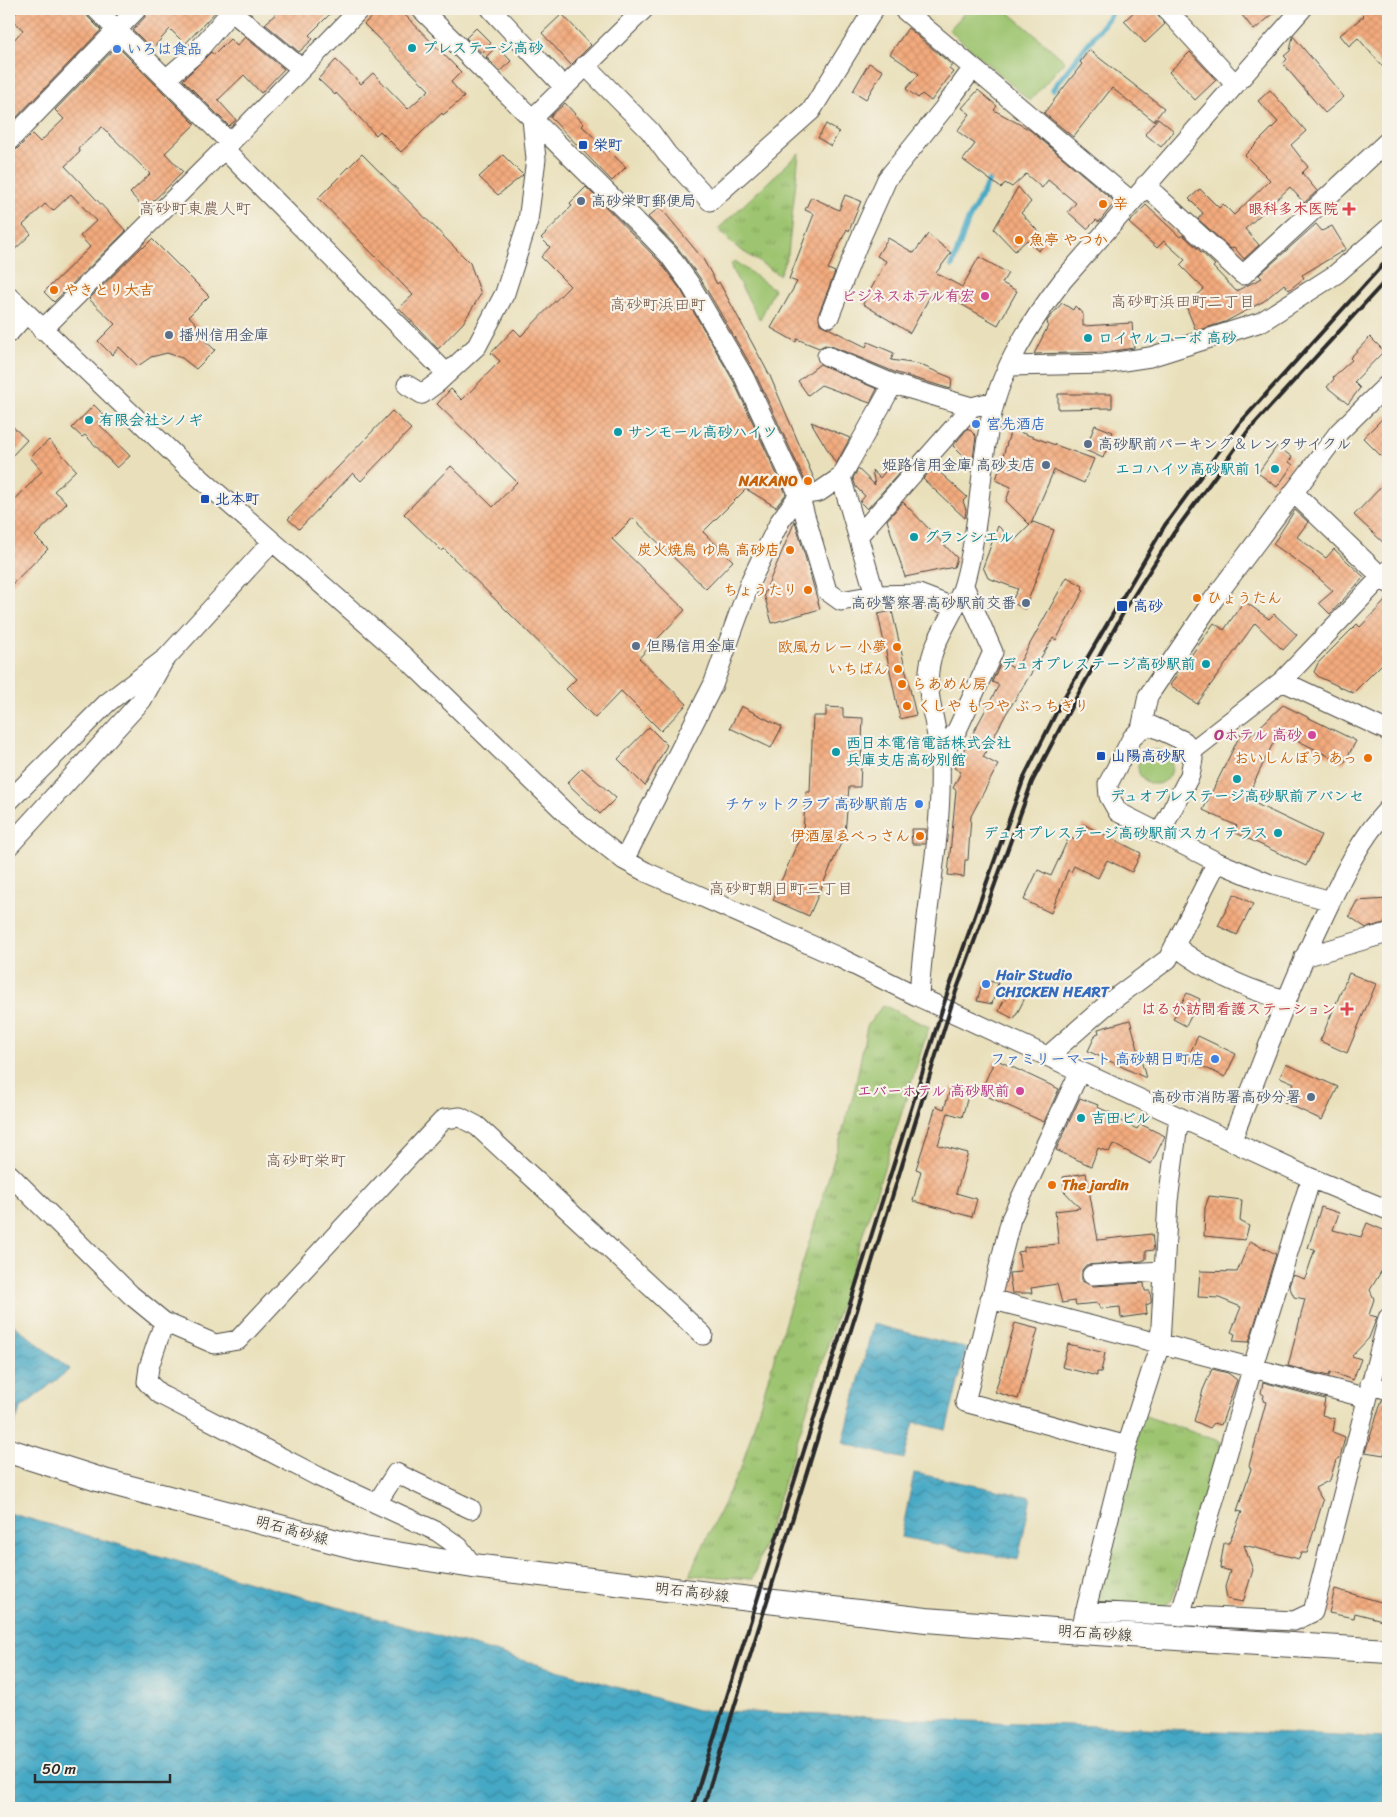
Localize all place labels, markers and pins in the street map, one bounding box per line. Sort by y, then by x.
place label: プレステージ高砂 [422,35,543,61]
place label: いろは食品 [127,36,202,62]
marker: プレステージ高砂 [406,42,418,54]
marker: いろは食品 [111,43,123,55]
place label: 栄町 [593,132,623,158]
marker: 栄町 [577,139,589,151]
place label: 高砂栄町郵便局 [591,188,696,214]
place label: 辛 [1113,191,1128,217]
marker: 高砂栄町郵便局 [575,195,587,207]
place label: 眼科多木医院 [1248,196,1338,222]
marker: 辛 [1097,198,1109,210]
marker: 眼科多木医院 [1342,202,1356,216]
place label: 魚亭 やつか [1029,227,1108,253]
marker: 魚亭 やつか [1013,234,1025,246]
place label: やきとり大吉 [64,277,154,303]
place label: ビジネスホテル有宏 [841,283,975,309]
marker: やきとり大吉 [48,284,60,296]
marker: ビジネスホテル有宏 [979,290,991,302]
place label: 播州信用金庫 [179,322,269,348]
place label: ロイヤルコーポ 高砂 [1098,325,1237,351]
marker: 播州信用金庫 [163,329,175,341]
marker: ロイヤルコーポ 高砂 [1082,332,1094,344]
place label: 有限会社シノギ [99,407,203,433]
place label: 宮先酒店 [986,411,1046,437]
marker: 有限会社シノギ [83,414,95,426]
marker: 宮先酒店 [970,418,982,430]
place label: サンモール高砂ハイツ [628,419,777,445]
marker: サンモール高砂ハイツ [612,426,624,438]
place label: 高砂駅前パーキング＆レンタサイクル [1098,431,1351,457]
marker: 高砂駅前パーキング＆レンタサイクル [1082,438,1094,450]
place label: 姫路信用金庫 高砂支店 [882,452,1036,478]
place label: エコハイツ高砂駅前１ [1115,456,1265,482]
marker: 姫路信用金庫 高砂支店 [1040,459,1052,471]
marker: エコハイツ高砂駅前１ [1269,463,1281,475]
place label: NAKANO [738,468,798,494]
marker: NAKANO [802,475,814,487]
place label: 北本町 [215,486,260,512]
marker: 北本町 [199,493,211,505]
place label: グランシエル [924,524,1014,550]
marker: グランシエル [908,531,920,543]
place label: 炭火焼鳥 ゆ鳥 高砂店 [637,537,780,563]
marker: 炭火焼鳥 ゆ鳥 高砂店 [784,544,796,556]
place label: ちょうたり [723,577,798,603]
marker: ちょうたり [802,584,814,596]
place label: ひょうたん [1207,585,1282,611]
place label: 高砂警察署高砂駅前交番 [851,590,1016,616]
marker: ひょうたん [1191,592,1203,604]
place label: 高砂 [1133,593,1163,619]
marker: 高砂警察署高砂駅前交番 [1020,597,1032,609]
marker: 高砂 [1115,599,1129,613]
place label: 但陽信用金庫 [646,633,736,659]
place label: 欧風カレー 小夢 [777,634,887,660]
marker: 但陽信用金庫 [630,640,642,652]
marker: 欧風カレー 小夢 [891,641,903,653]
place label: デュオプレステージ高砂駅前 [1001,651,1196,677]
place label: いちばん [828,656,888,682]
marker: デュオプレステージ高砂駅前 [1200,658,1212,670]
marker: いちばん [892,663,904,675]
place label: らあめん房 [912,671,987,697]
marker: らあめん房 [896,678,908,690]
place label: くしや もつや ぶっちぎり [917,693,1090,719]
marker: くしや もつや ぶっちぎり [901,700,913,712]
place label: Oホテル 高砂 [1213,722,1302,748]
marker: Oホテル 高砂 [1306,729,1318,741]
place label: 西日本電信電話株式会社 兵庫支店高砂別館 [846,730,1011,773]
place label: 山陽高砂駅 [1111,743,1186,769]
place label: おいしんぼう あっ [1234,745,1358,771]
marker: 西日本電信電話株式会社 兵庫支店高砂別館 [830,746,842,758]
marker: 山陽高砂駅 [1095,750,1107,762]
marker: おいしんぼう あっ [1362,752,1374,764]
marker: デュオプレステージ高砂駅前アバンセ [1231,773,1243,785]
place label: デュオプレステージ高砂駅前アバンセ [1110,783,1364,809]
place label: チケットクラブ 高砂駅前店 [725,791,909,817]
marker: チケットクラブ 高砂駅前店 [913,798,925,810]
place label: デュオプレステージ高砂駅前スカイテラス [984,820,1268,846]
place label: 伊酒屋ゑべっさん [790,823,910,849]
marker: デュオプレステージ高砂駅前スカイテラス [1272,827,1284,839]
marker: 伊酒屋ゑべっさん [914,830,926,842]
place label: Hair Studio CHICKEN HEART [995,962,1110,1005]
marker: Hair Studio CHICKEN HEART [980,978,992,990]
place label: はるか訪問看護ステーション [1141,996,1336,1022]
marker: はるか訪問看護ステーション [1340,1002,1354,1016]
place label: ファミリーマート 高砂朝日町店 [990,1046,1205,1072]
marker: ファミリーマート 高砂朝日町店 [1209,1053,1221,1065]
place label: エバーホテル 高砂駅前 [857,1078,1010,1104]
place label: 高砂市消防署高砂分署 [1151,1084,1301,1110]
marker: エバーホテル 高砂駅前 [1014,1085,1026,1097]
marker: 高砂市消防署高砂分署 [1305,1091,1317,1103]
place label: 吉田ビル [1091,1105,1151,1131]
marker: 吉田ビル [1075,1112,1087,1124]
place label: The jardin [1062,1172,1129,1198]
marker: The jardin [1046,1179,1058,1191]

